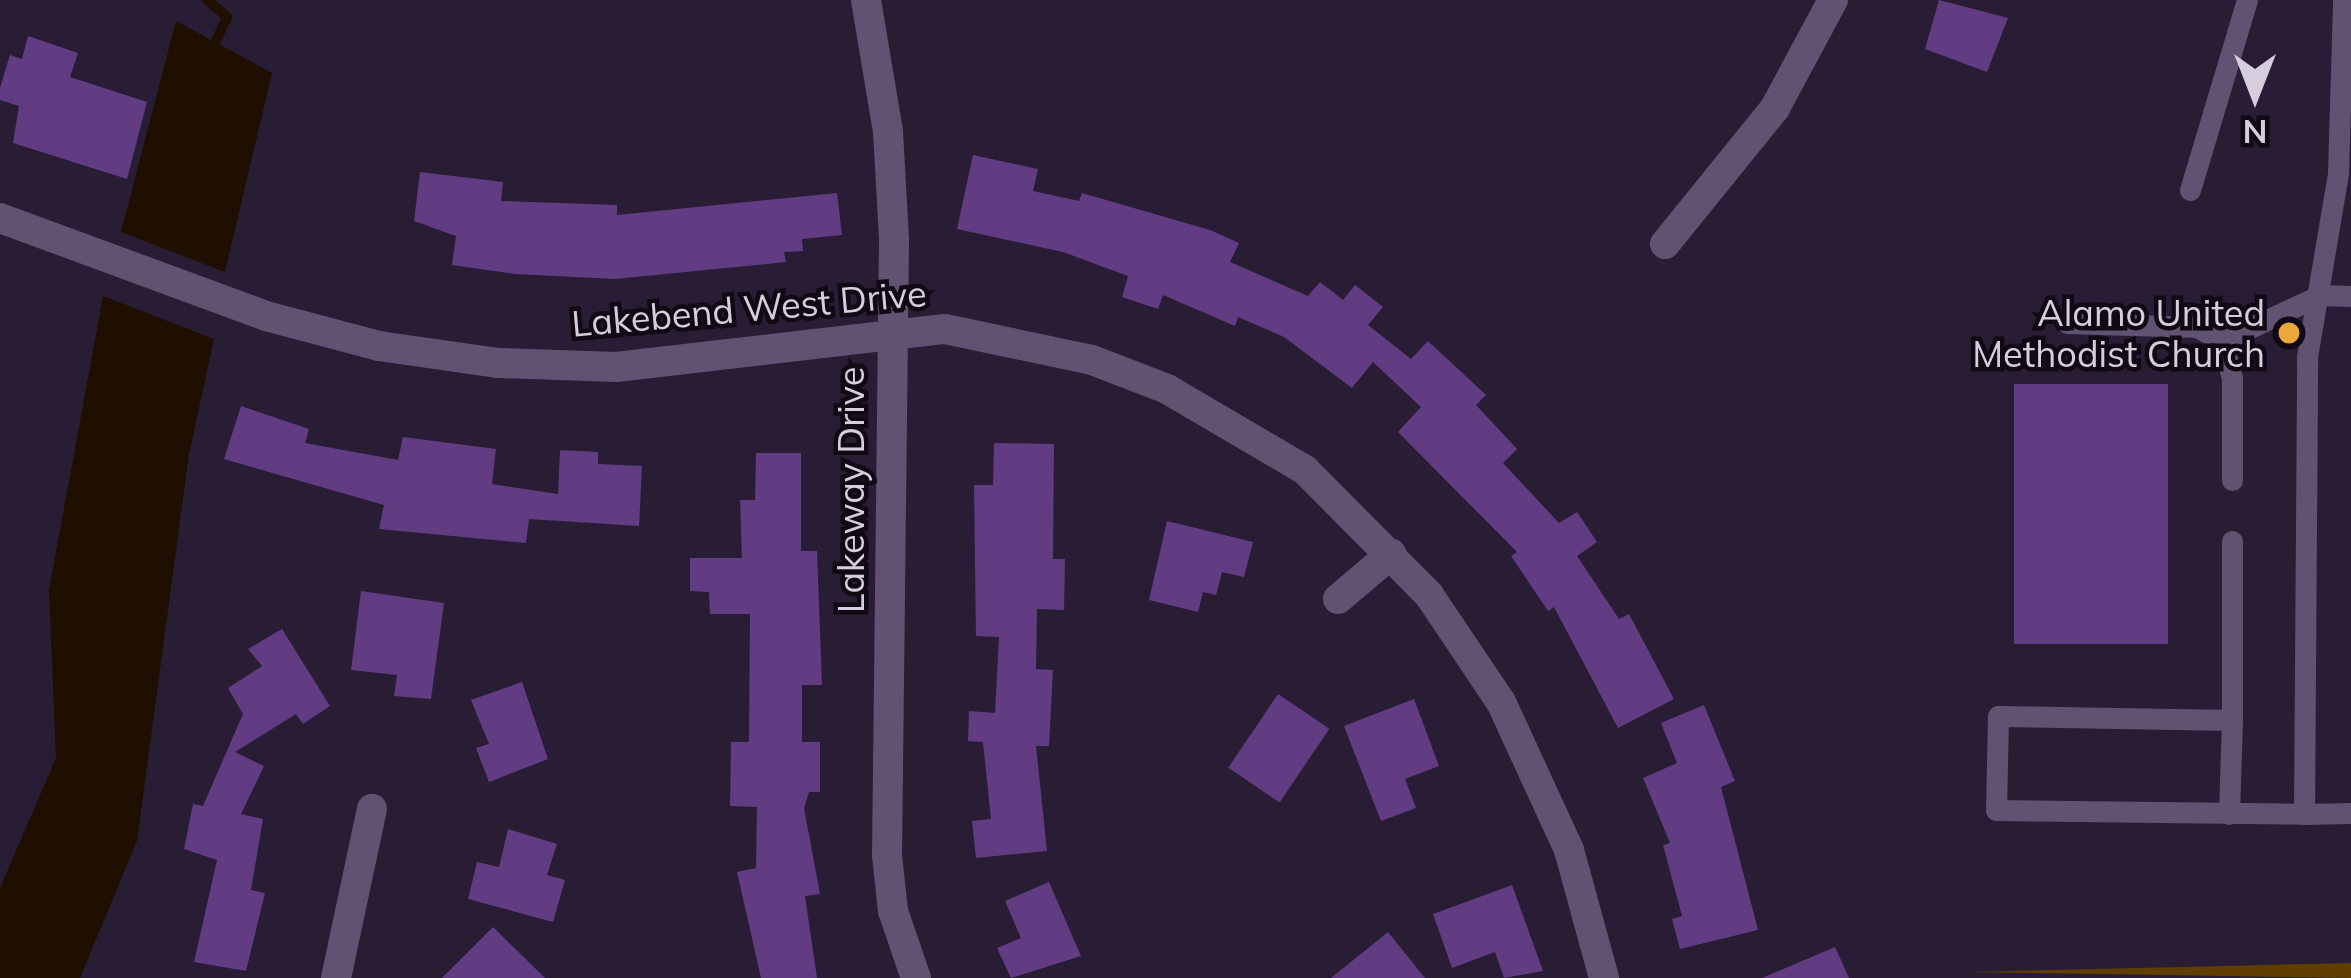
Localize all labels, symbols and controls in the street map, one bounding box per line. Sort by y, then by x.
north arrow [2195,36,2315,156]
text: N [2243,112,2267,153]
street label: Lakebend West Drive [570,271,928,345]
place label: Alamo United Methodist Church [1972,290,2265,375]
marker: Alamo United Methodist Church [2276,320,2302,346]
street label: Lakeway Drive [829,367,873,613]

